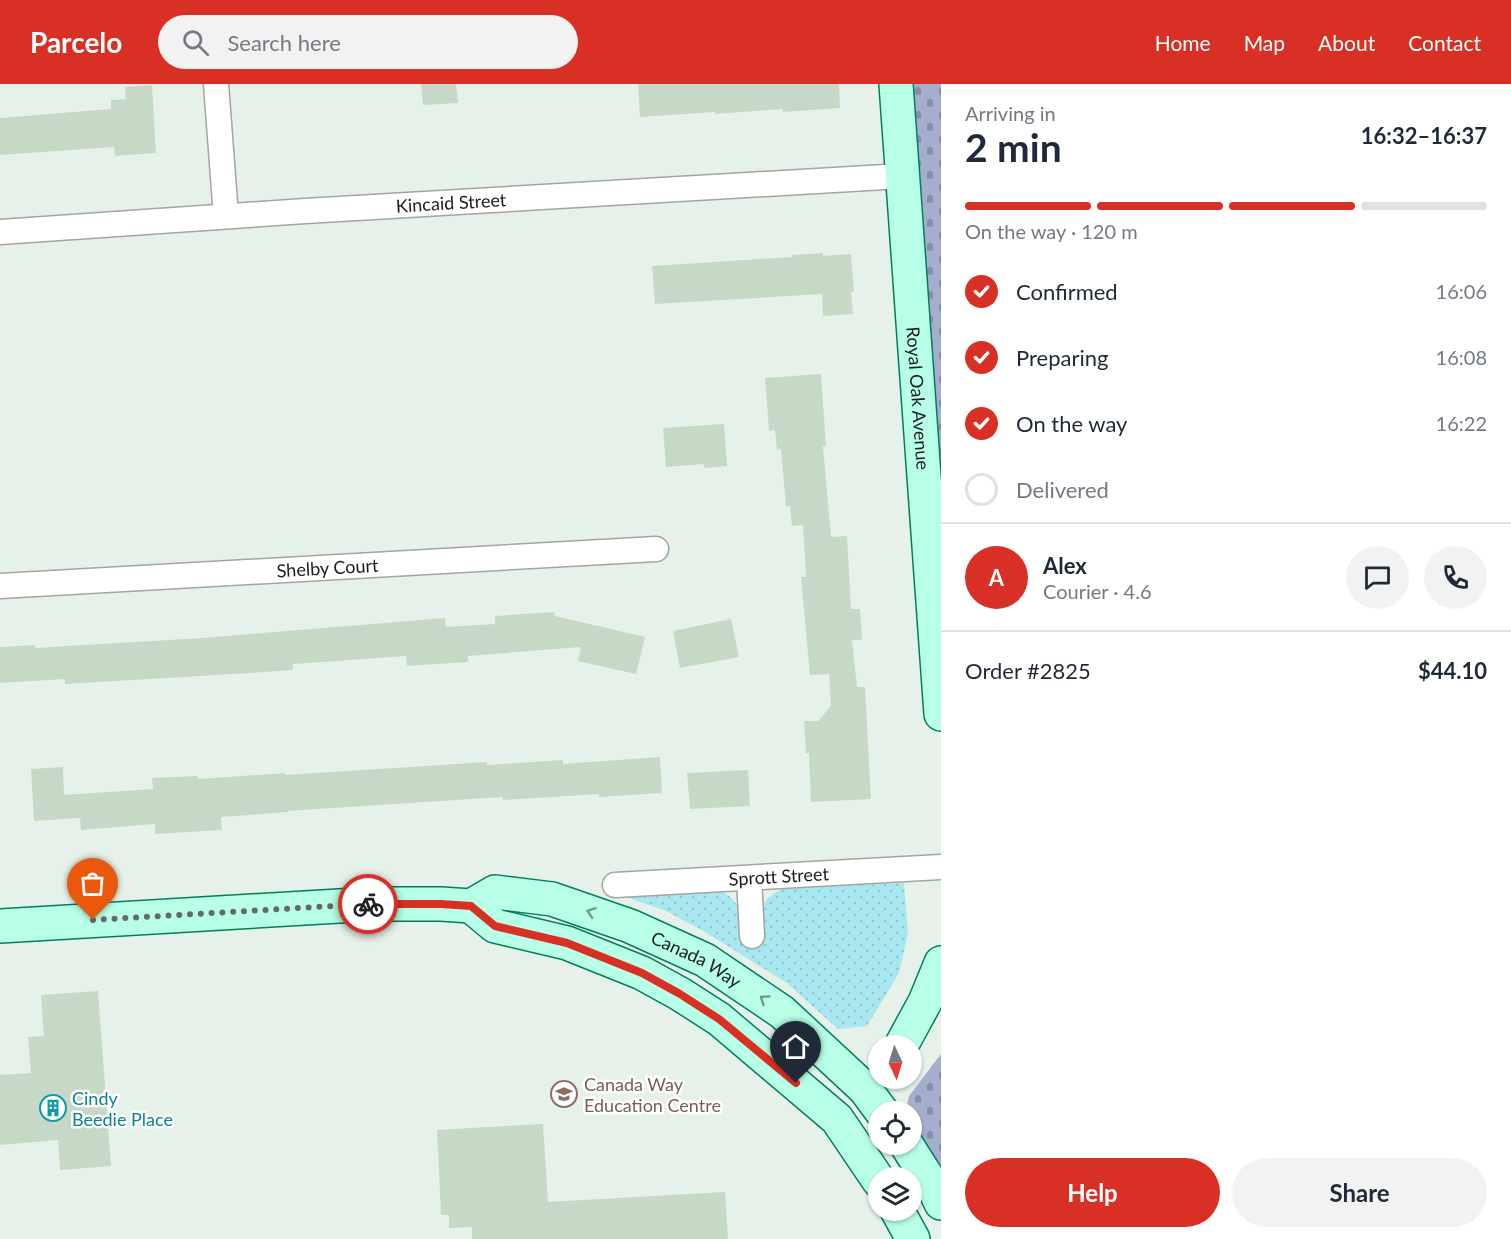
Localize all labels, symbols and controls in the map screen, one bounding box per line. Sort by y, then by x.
search box [158,15,578,69]
text: Parcelo [30,25,122,59]
icon: search [179,26,212,59]
text: Search here [227,29,341,56]
text: Home [1155,30,1211,55]
text: Map [1244,30,1285,55]
text: About [1318,30,1375,55]
text: Contact [1408,30,1481,55]
text: Arriving in [965,101,1056,125]
text: 16:32–16:37 [1361,122,1487,149]
text: 2 min [965,124,1062,170]
street label: Kincaid Street [395,188,507,217]
text: On the way · 120 m [965,219,1138,243]
icon: check [965,275,998,308]
text: Confirmed [1016,278,1118,305]
text: 16:06 [1436,279,1487,303]
street label: Royal Oak Avenue [902,326,935,471]
icon: check [965,341,998,374]
text: Preparing [1016,344,1108,371]
text: 16:08 [1436,345,1487,369]
icon: check [965,407,998,440]
text: On the way [1016,410,1127,437]
text: 16:22 [1436,411,1487,435]
text: Delivered [1016,476,1109,503]
button: chat [1346,546,1409,609]
button: phone [1424,546,1487,609]
text: Alex [1043,552,1087,579]
street label: Shelby Court [276,554,380,581]
text: A [989,564,1004,591]
text: Courier · 4.6 [1043,579,1152,603]
text: Order #2825 [965,657,1091,684]
text: $44.10 [1418,657,1487,684]
pin [67,858,118,920]
street label: Sprott Street [728,862,830,890]
icon: bag [76,867,109,900]
courier [338,874,398,934]
icon: bike [352,888,385,921]
one-way arrow [586,907,597,920]
street label: Canada Way [648,926,746,993]
one-way arrow [760,995,770,1007]
pin [770,1021,821,1083]
icon: home [779,1030,812,1063]
north arrow [868,1035,922,1089]
map controls [868,1035,922,1221]
place label: Canada Way Education Centre [584,1073,721,1116]
school or university icon: Canada Way Education Centre [549,1079,579,1109]
place label: Cindy Beedie Place [72,1087,173,1130]
building icon: Cindy Beedie Place [38,1093,68,1123]
button: locate [868,1101,922,1155]
button: Help [965,1158,1220,1227]
button: Share [1232,1158,1487,1227]
button: layers [868,1167,922,1221]

